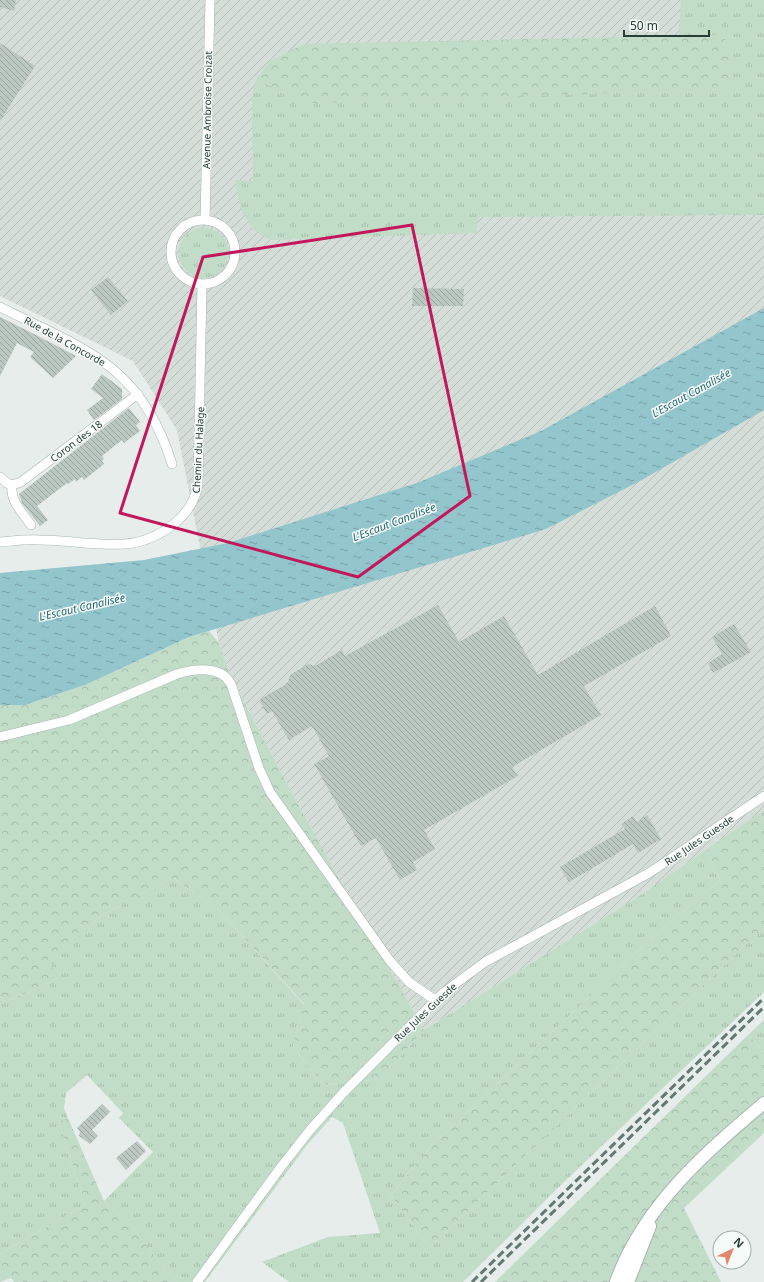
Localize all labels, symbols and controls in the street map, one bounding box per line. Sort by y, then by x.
scale bar [624,12,709,38]
text: 50 m [630,17,658,34]
street label: Avenue Ambroise Croizat [199,51,215,169]
street label: Rue de la Concorde [22,313,108,369]
water label: L'Escaut Canalisée [649,364,733,420]
street label: Chemin du Halage [189,406,207,494]
street label: Coron des 18 [47,417,105,465]
water label: L'Escaut Canalisée [350,499,438,544]
water label: L'Escaut Canalisée [37,589,127,624]
street label: Rue Jules Guesde [662,811,737,868]
street label: Rue Jules Guesde [391,979,460,1045]
north arrow [712,1230,752,1270]
text: N [731,1234,748,1251]

